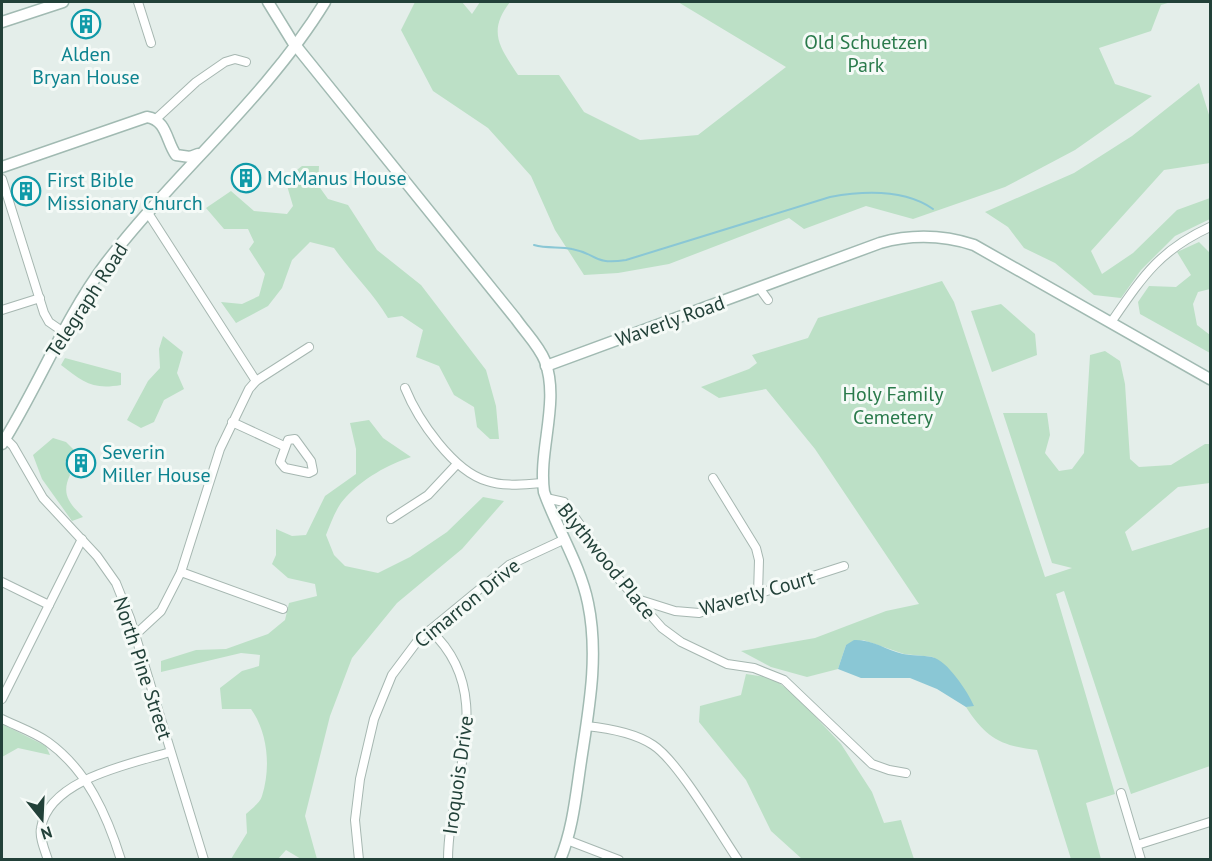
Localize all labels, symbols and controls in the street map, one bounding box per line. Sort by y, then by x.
building icon: Alden Bryan House [70,8,102,40]
park label: Old Schuetzen Park [804,29,928,78]
place label: Alden Bryan House [32,41,140,90]
building icon: McManus House [230,162,262,194]
place label: McManus House [267,165,407,191]
place label: First Bible Missionary Church [47,167,203,216]
building icon: First Bible Missionary Church [10,175,42,207]
street label: Telegraph Road [40,238,134,362]
street label: Waverly Road [612,289,728,353]
park label: Holy Family Cemetery [843,381,944,430]
place label: Severin Miller House [102,439,211,488]
building icon: Severin Miller House [65,447,97,479]
street label: Blythwood Place [552,498,662,624]
street label: Cimarron Drive [409,553,525,653]
street label: Waverly Court [697,564,818,622]
street label: North Pine Street [108,593,178,743]
street label: Iroquois Drive [437,714,479,836]
north arrow [12,789,72,849]
text: N [39,822,55,844]

